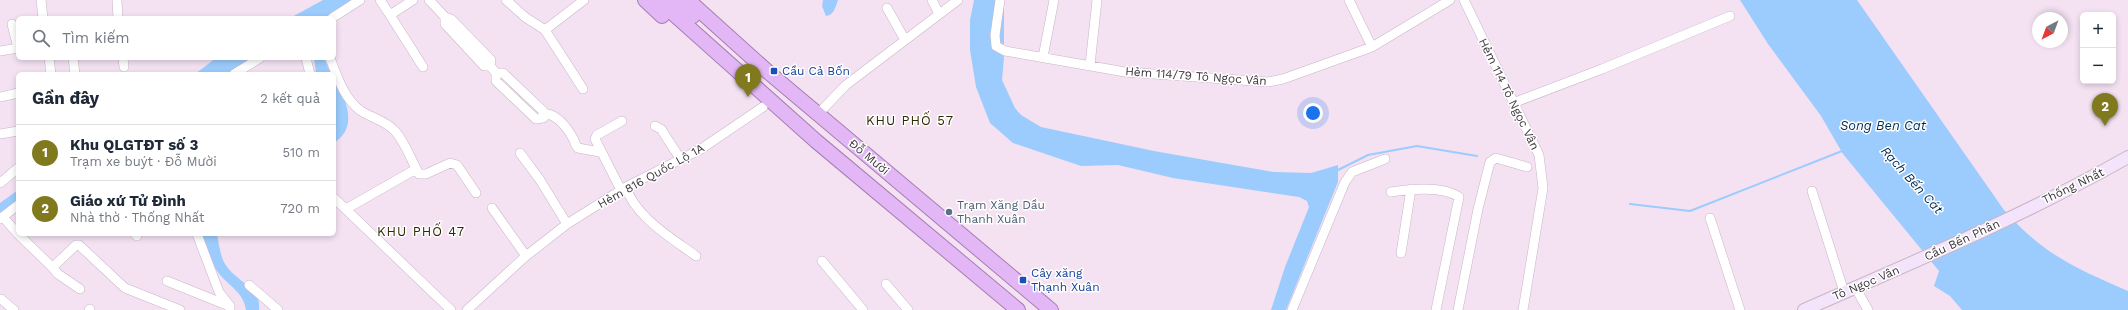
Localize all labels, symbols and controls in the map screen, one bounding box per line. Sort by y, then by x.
north arrow [2032,12,2068,48]
map controls [2080,12,2116,84]
button: + [2080,12,2116,48]
search box [16,16,336,60]
icon: search [30,27,52,49]
text: Tìm kiếm [62,29,130,47]
street label: Hẻm 114 Tô Ngọc Vân [1476,36,1542,152]
button: − [2080,48,2116,84]
pin: 1 [735,64,761,97]
place label: Cầu Cả Bốn [782,64,850,78]
street label: Hẻm 114/79 Tô Ngọc Vân [1125,64,1267,88]
marker: Cầu Cả Bốn [769,66,779,76]
text: Gần đây [32,88,99,108]
text: 2 kết quả [260,91,320,106]
pin: 2 [2092,93,2118,126]
your location [1303,103,1323,123]
district label: KHU PHỐ 57 [866,111,954,128]
water label: Song Ben Cat [1840,118,1927,133]
text: Khu QLGTĐT số 3 [70,136,198,154]
street label: Đỗ Mười [846,136,892,178]
street label: Hẻm 816 Quốc Lộ 1A [595,141,707,211]
water label: Rạch Bến Cát [1878,143,1947,217]
text: 1 [42,145,48,160]
text: 510 m [282,145,320,160]
text: Trạm xe buýt · Đỗ Mười [70,154,217,169]
street label: Thống Nhất [2040,165,2106,207]
text: Giáo xứ Tử Đình [70,192,186,210]
place label: Trạm Xăng Dầu Thanh Xuân [957,198,1045,226]
text: 2 [41,201,49,216]
text: 720 m [280,201,320,216]
marker: Trạm Xăng Dầu Thanh Xuân [944,207,954,217]
text: Nhà thờ · Thống Nhất [70,210,204,225]
street label: Cầu Bến Phân [1922,216,2002,264]
district label: KHU PHỐ 47 [377,222,465,239]
street label: Tô Ngọc Vân [1831,263,1901,303]
place label: Cây xăng Thạnh Xuân [1031,266,1100,294]
marker: Cây xăng Thạnh Xuân [1018,275,1028,285]

